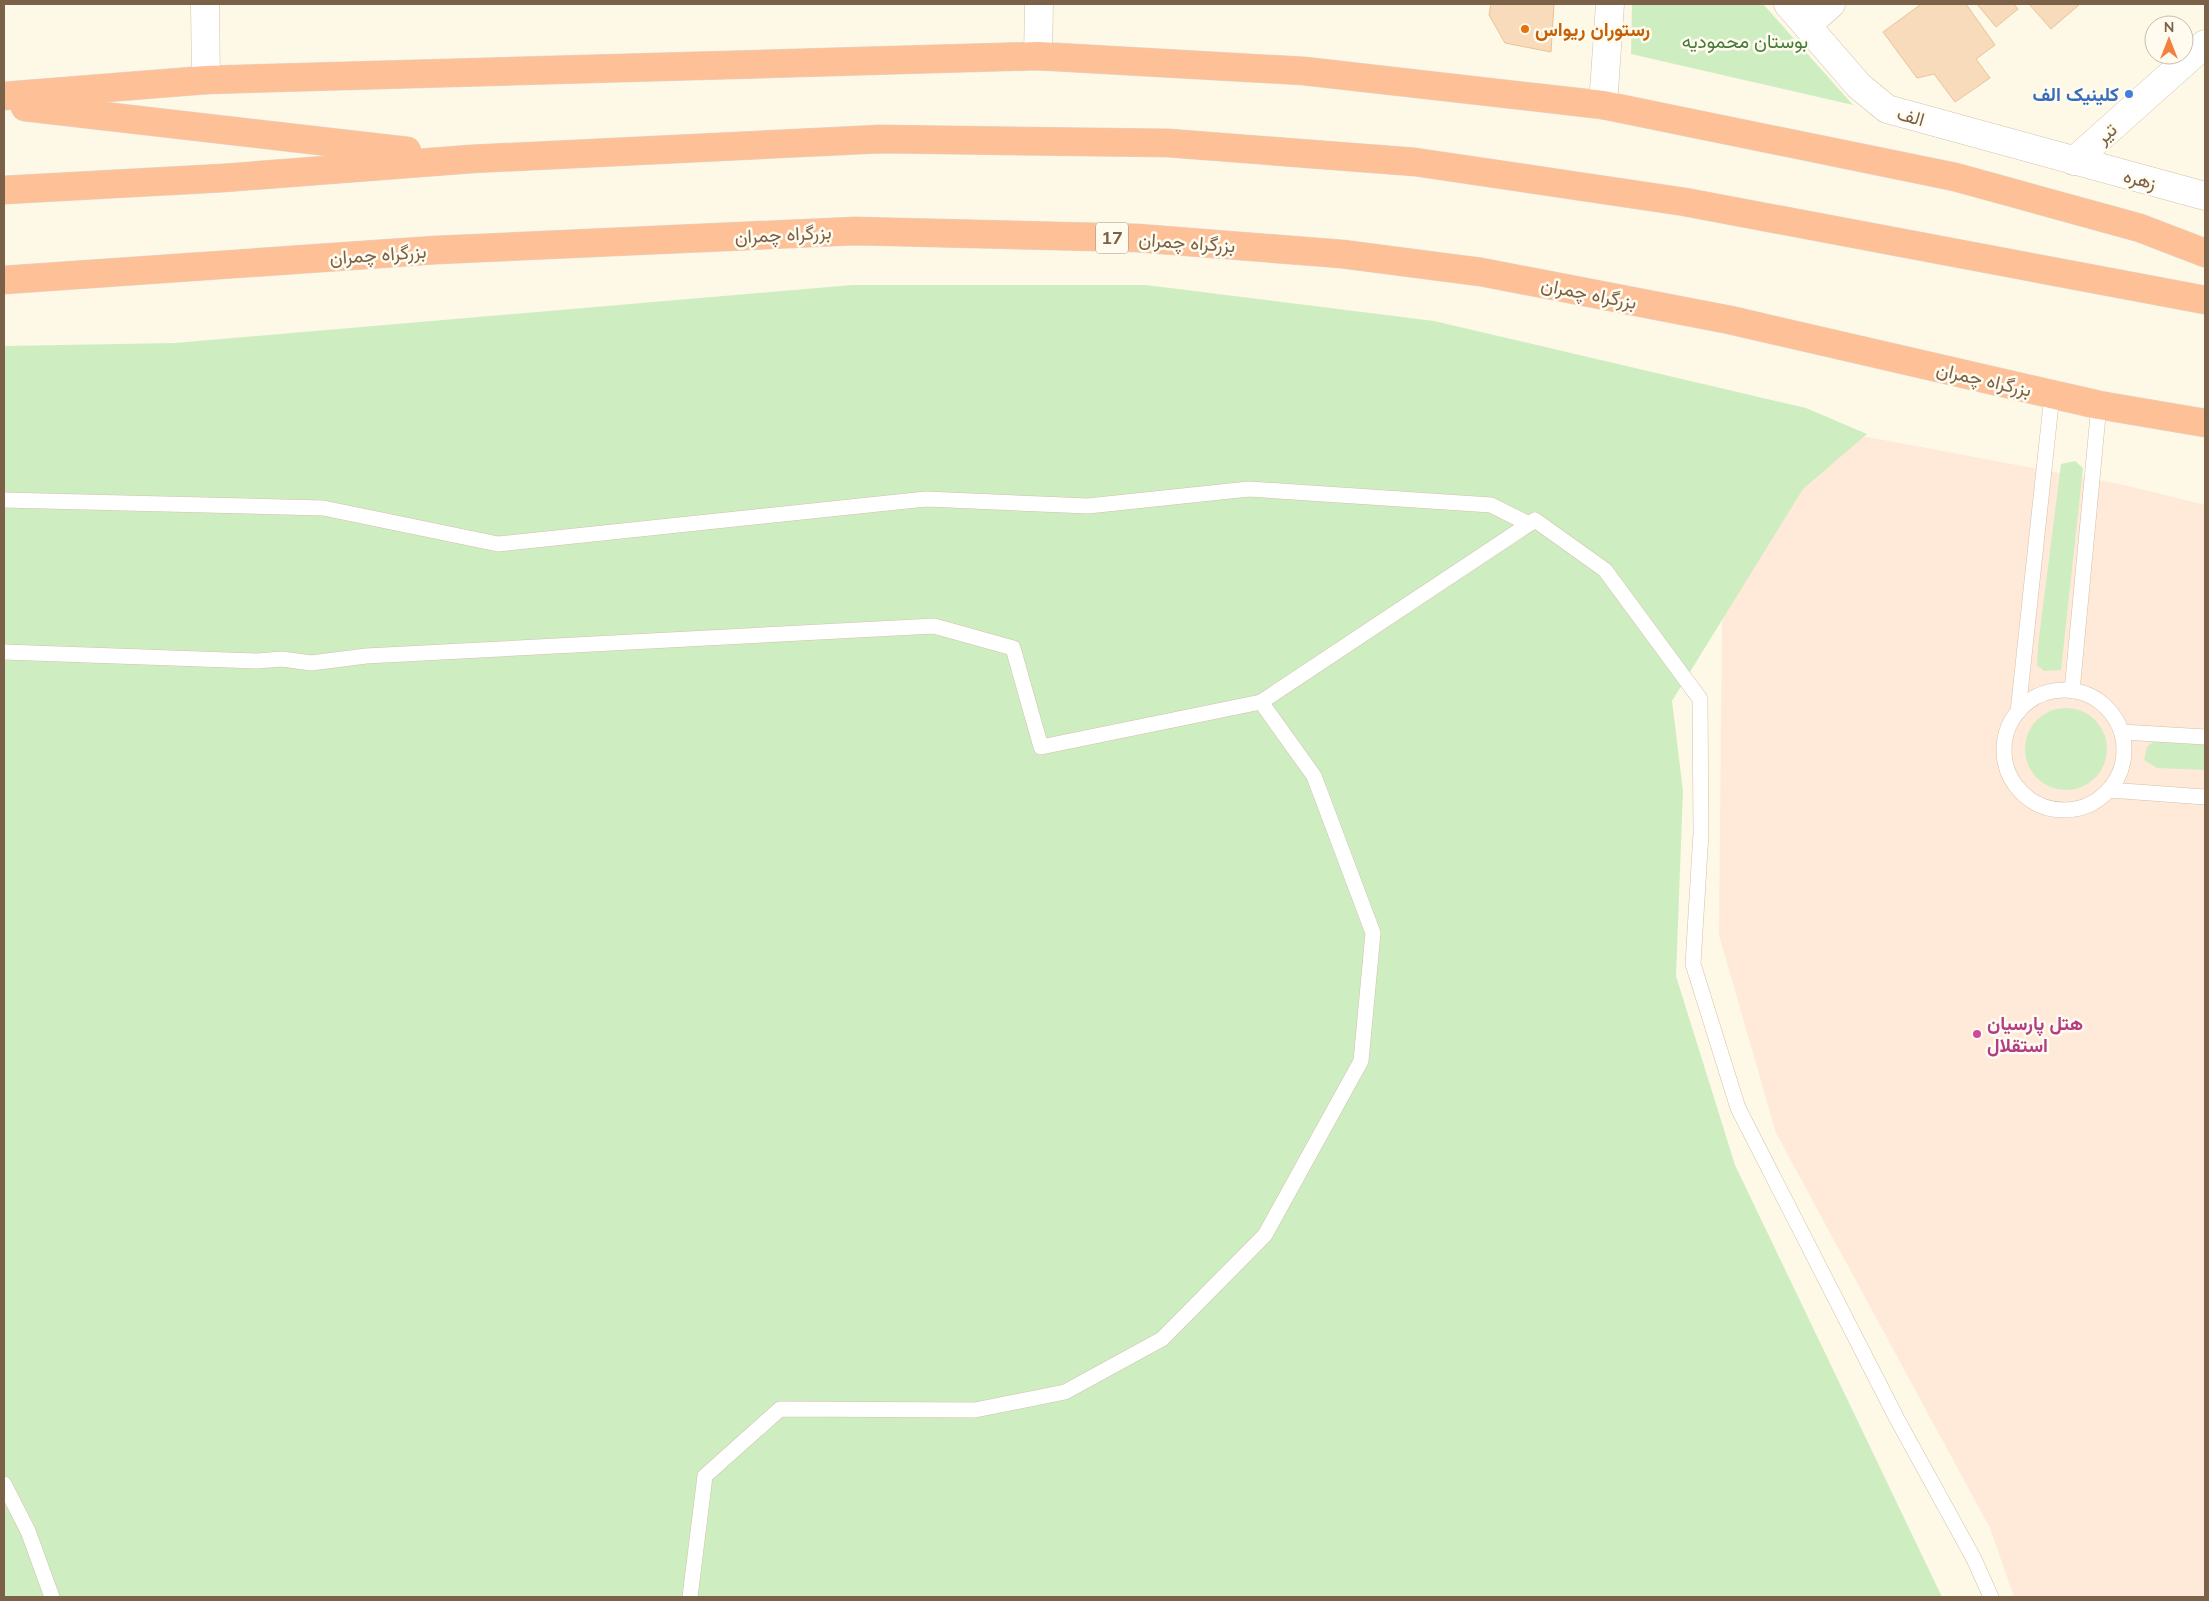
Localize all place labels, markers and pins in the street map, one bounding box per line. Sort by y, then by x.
place label: رستوران ریواس [1535,17,1650,42]
marker: رستوران ریواس [1519,23,1531,35]
place label: کلینیک الف [2032,82,2119,106]
marker: کلینیک الف [2123,88,2135,100]
place label: هتل پارسیان استقلال [1987,1011,2083,1057]
marker: هتل پارسیان استقلال [1971,1028,1983,1040]

